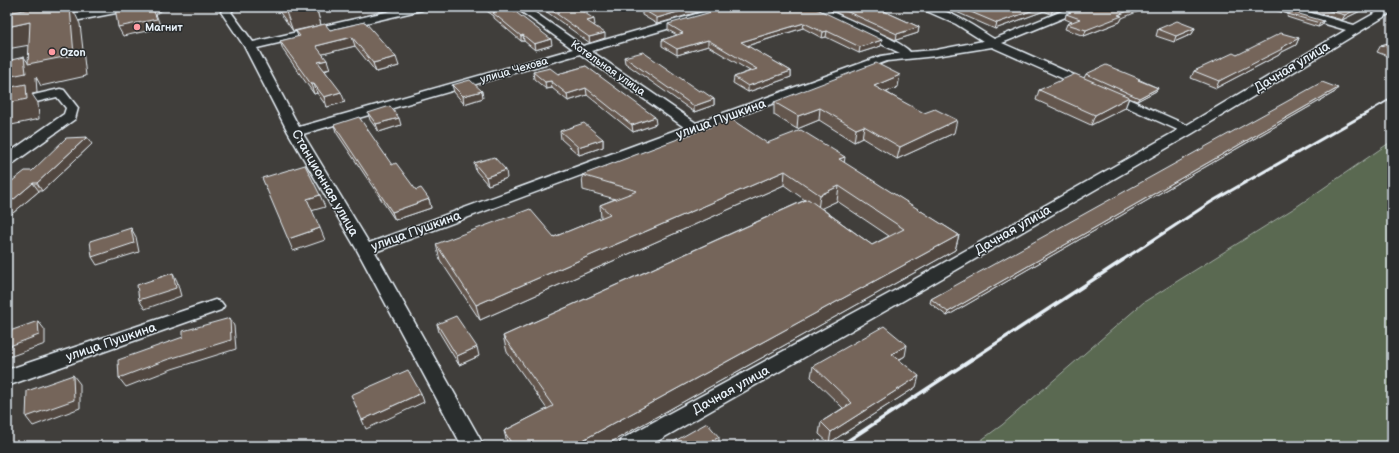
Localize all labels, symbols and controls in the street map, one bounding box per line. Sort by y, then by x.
place label: Магнит [145,21,184,34]
marker: Магнит [132,22,142,32]
street label: Котельная улица [568,37,648,99]
street label: Дачная улица [1251,38,1333,96]
place label: Ozon [60,46,86,59]
marker: Ozon [47,47,57,57]
street label: улица Чехова [479,54,550,86]
street label: улица Пушкина [674,95,768,143]
street label: Станционная улица [288,127,362,239]
street label: Дачная улица [972,202,1054,258]
street label: улица Пушкина [369,207,463,255]
street label: улица Пушкина [64,319,159,365]
street label: Дачная улица [690,362,772,418]

